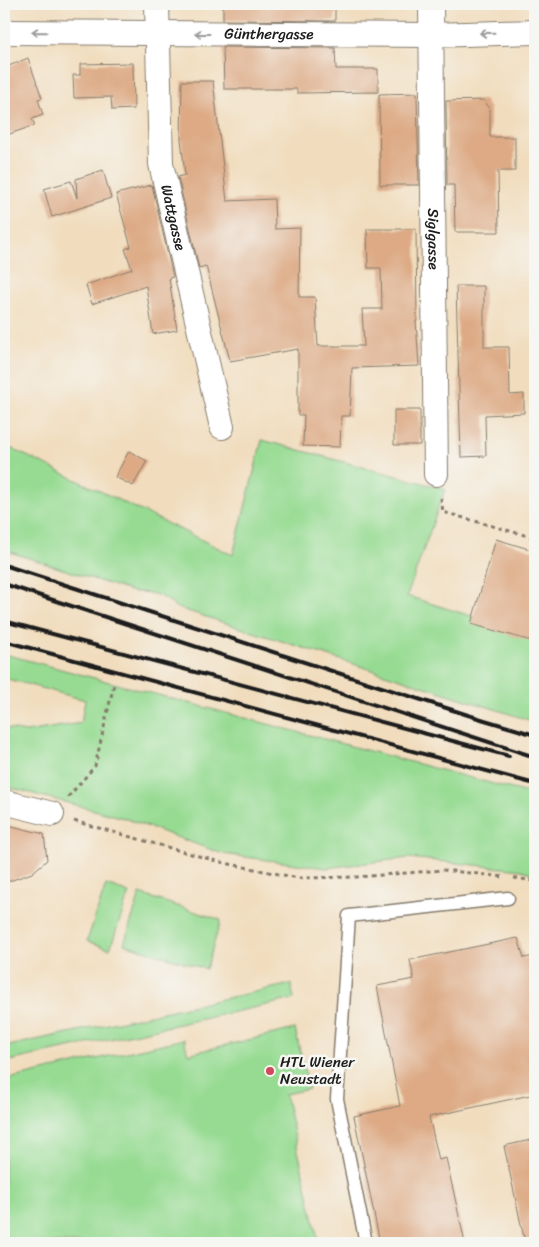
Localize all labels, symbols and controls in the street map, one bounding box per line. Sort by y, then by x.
street label: Günthergasse [224,21,314,47]
one-way arrow [31,28,47,37]
one-way arrow [194,29,210,39]
one-way arrow [479,29,495,38]
street label: Wattgasse [153,182,194,253]
street label: Siglgasse [420,208,447,270]
place label: HTL Wiener Neustadt [280,1049,355,1092]
marker: HTL Wiener Neustadt [264,1065,276,1077]

